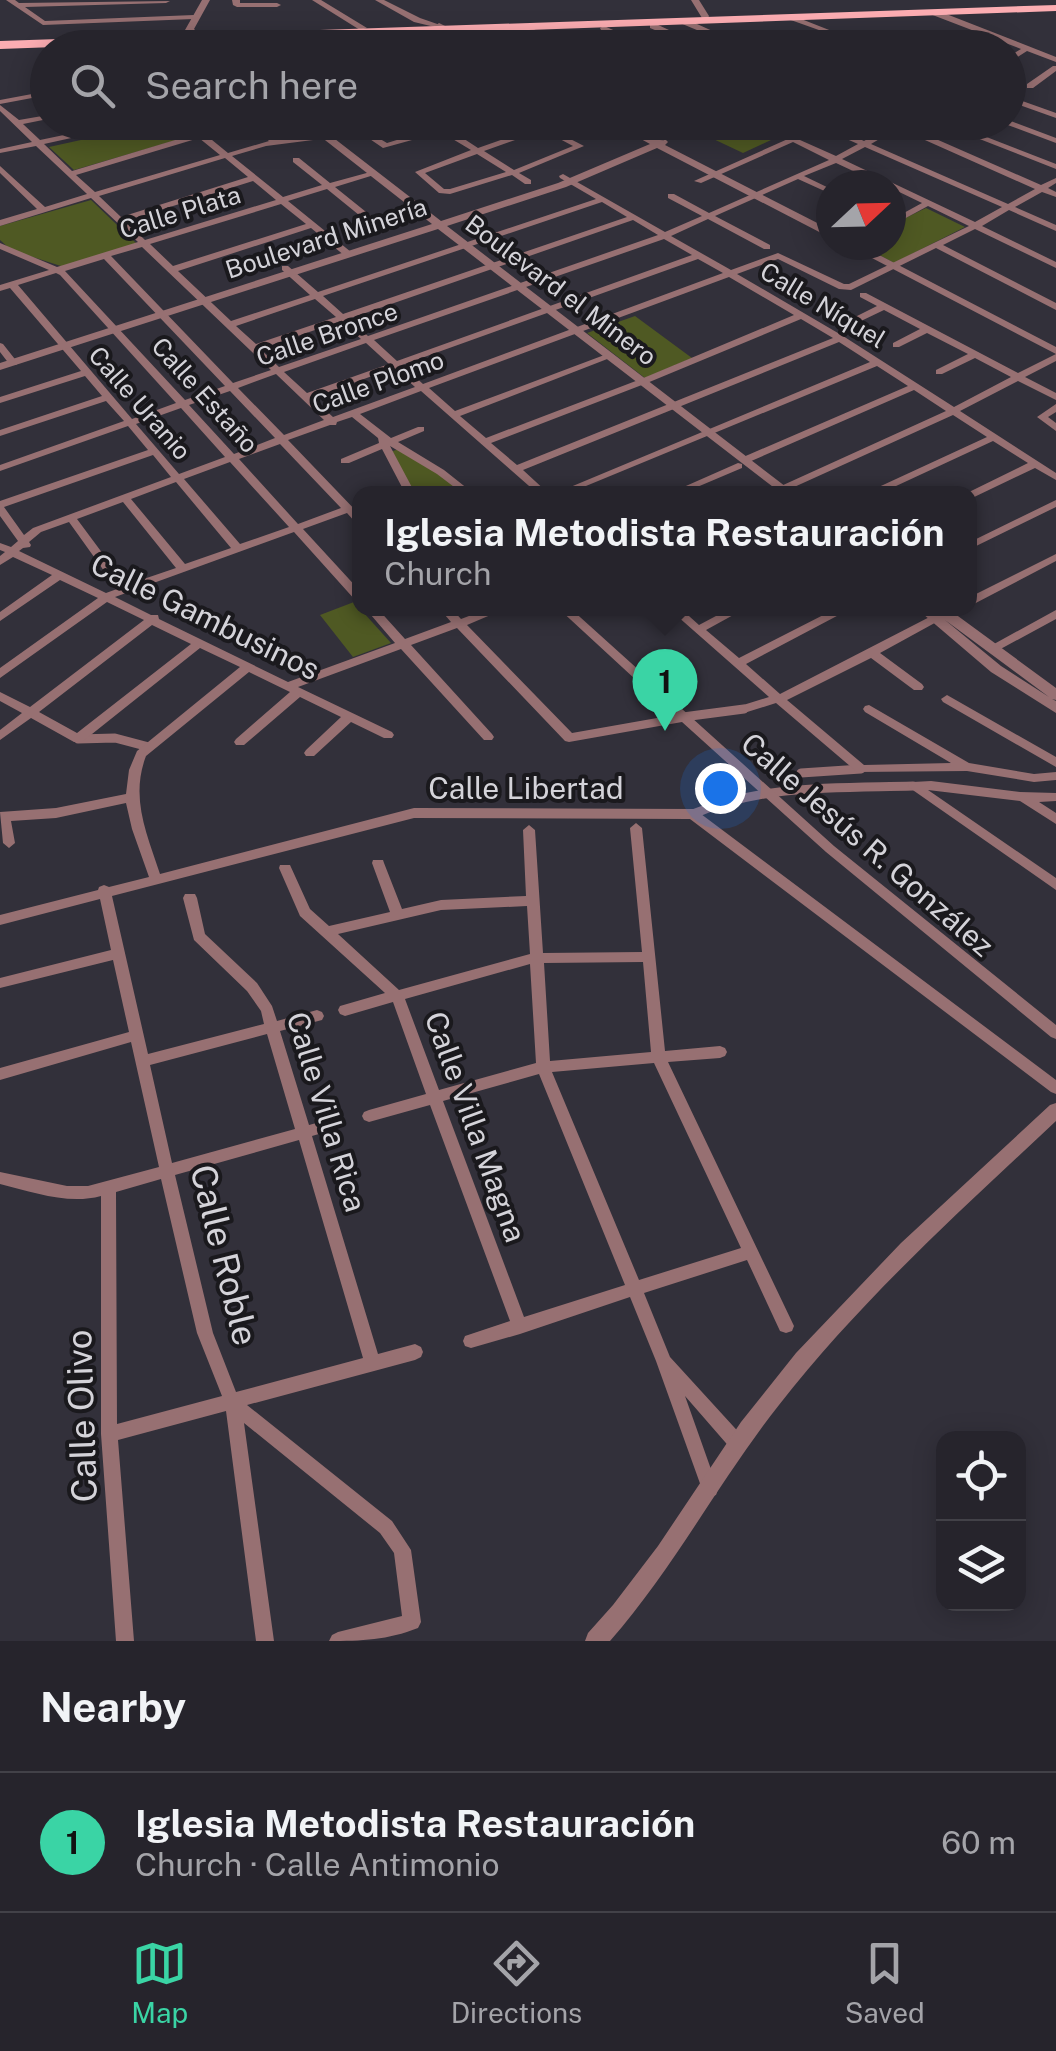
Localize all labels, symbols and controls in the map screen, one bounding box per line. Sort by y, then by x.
search box [30,30,1026,140]
icon: search [65,58,120,113]
text: Search here [145,63,358,108]
north arrow [816,170,906,260]
street label: Calle Plata [116,179,244,245]
street label: Boulevard Minería [222,191,430,285]
street label: Boulevard el Minero [460,208,662,372]
street label: Calle Níquel [755,256,891,354]
street label: Calle Bronce [252,296,402,372]
street label: Calle Estaño [145,331,265,459]
street label: Calle Uranio [83,340,197,466]
street label: Calle Plomo [308,344,448,420]
popup [352,486,977,616]
text: Iglesia Metodista Restauración [384,510,945,555]
street label: Calle Gambusinos [85,545,326,687]
text: Church [384,555,492,592]
pin: 1 [632,648,698,731]
street label: Calle Jesús R. González [734,725,1001,964]
your location [695,763,746,814]
street label: Calle Libertad [428,770,624,806]
street label: Calle Villa Magna [418,1007,534,1247]
street label: Calle Villa Rica [279,1008,374,1216]
street label: Calle Roble [182,1160,267,1349]
street label: Calle Olivo [58,1329,105,1503]
map controls [936,1431,1026,1611]
button: locate [936,1431,1026,1521]
button: layers [936,1521,1026,1611]
text: Nearby [40,1682,186,1731]
text: Iglesia Metodista Restauración [135,1801,695,1846]
text: 1 [66,1824,79,1861]
text: 60 m [941,1824,1016,1861]
text: Church · Calle Antimonio [135,1846,499,1883]
tab: Map [131,1936,188,2029]
tab: Directions [451,1936,582,2029]
tab: Saved [845,1936,925,2029]

